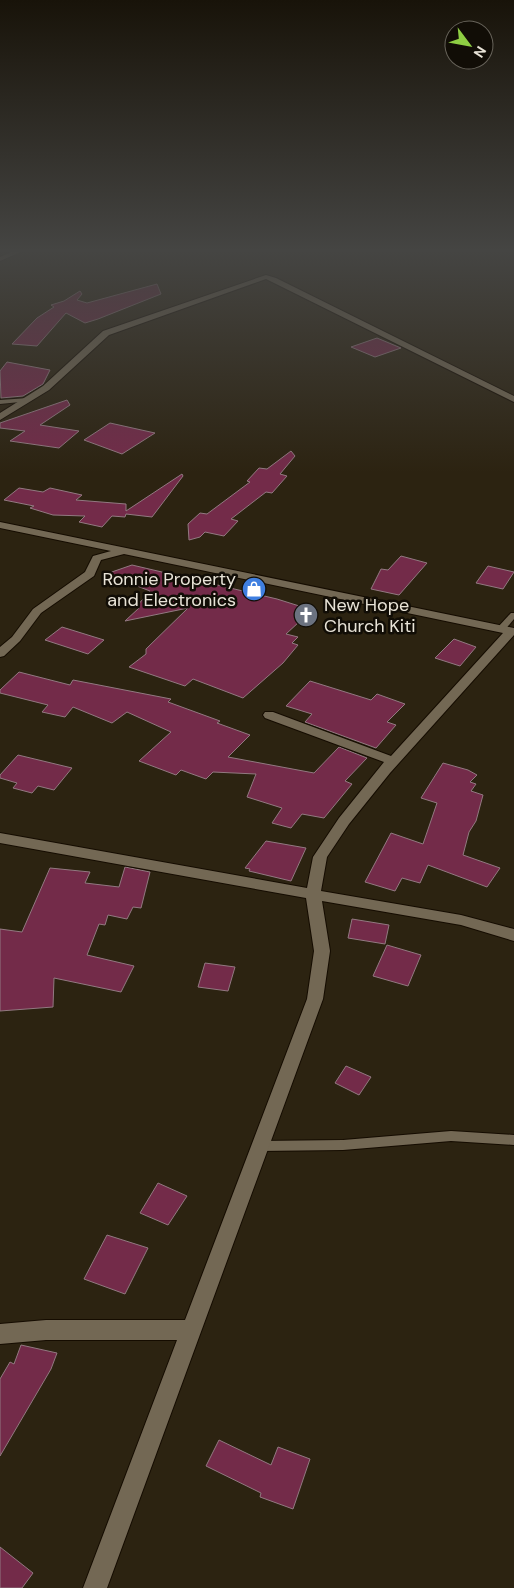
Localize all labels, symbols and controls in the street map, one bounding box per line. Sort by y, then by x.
north arrow [444,20,494,70]
text: N [470,43,490,61]
place label: Ronnie Property and Electronics [103,567,236,612]
shop icon: Ronnie Property and Electronics [241,576,267,602]
place label: New Hope Church Kiti [324,593,416,638]
church icon: New Hope Church Kiti [293,602,319,628]

